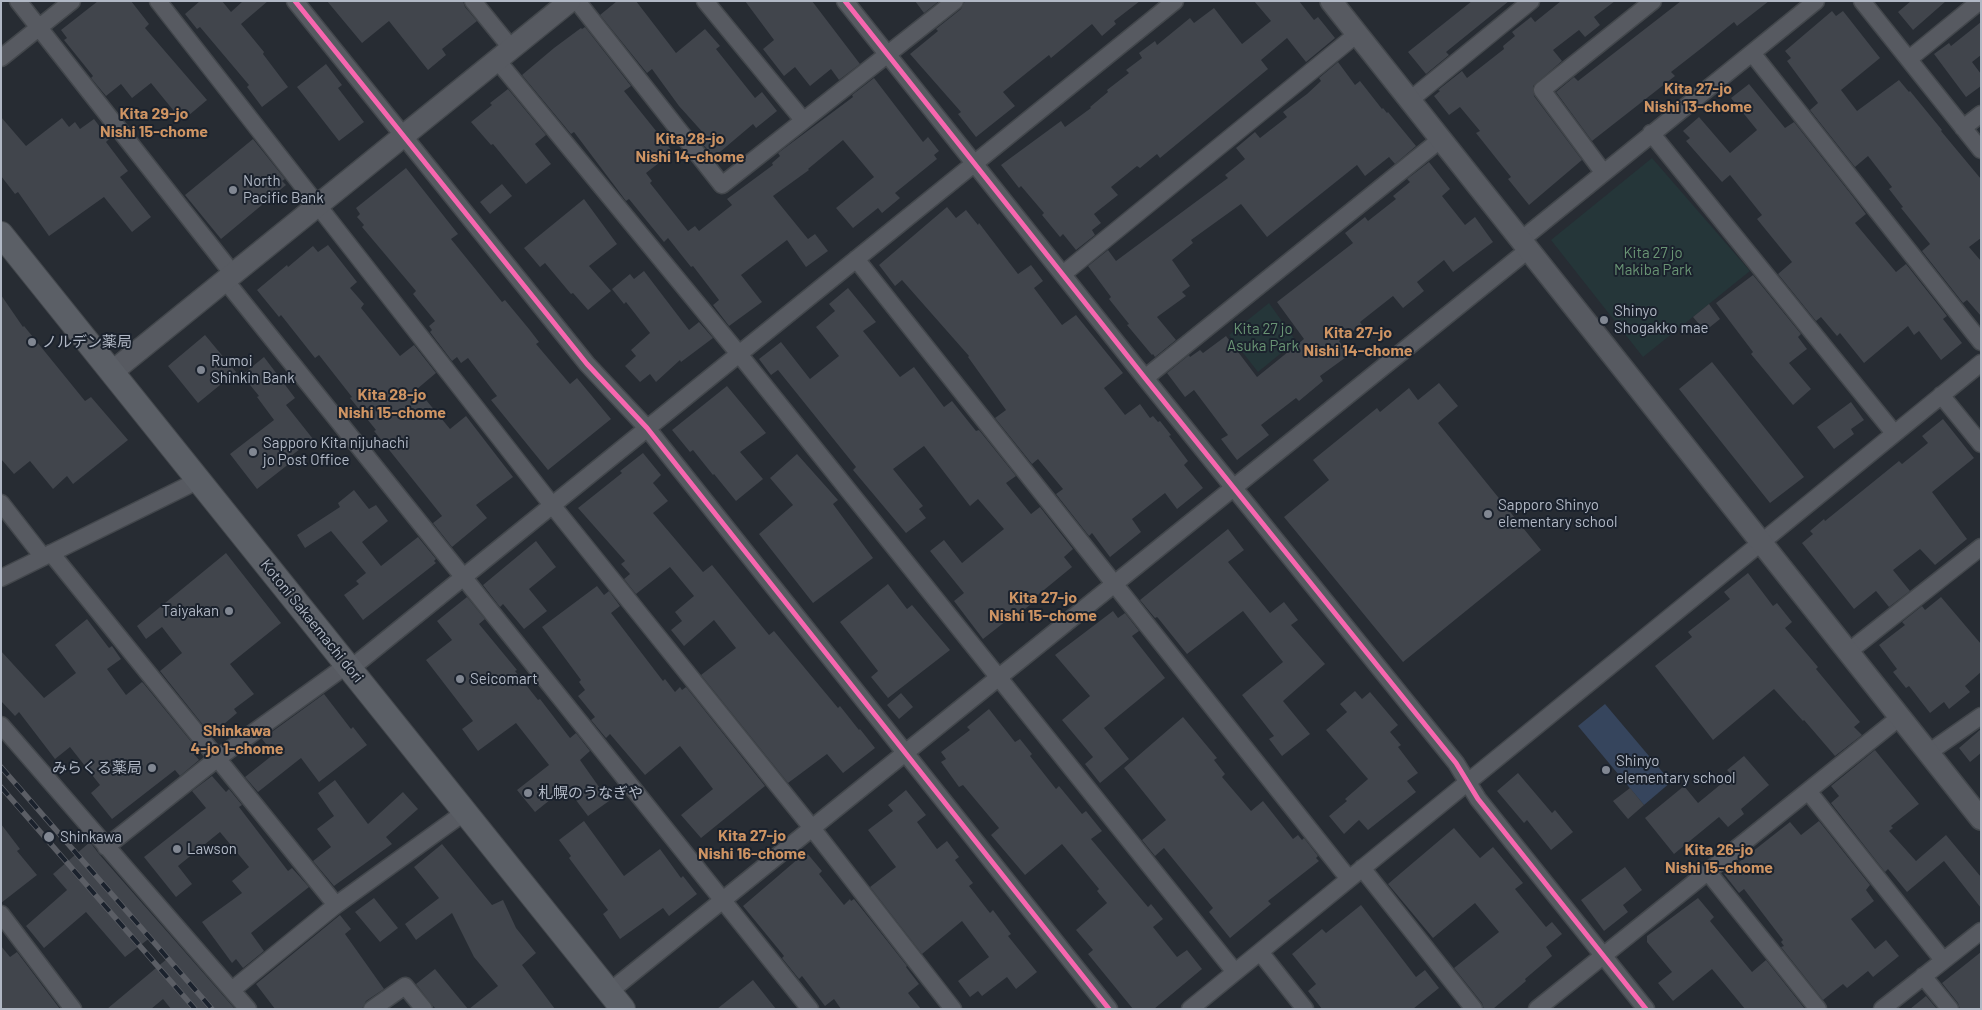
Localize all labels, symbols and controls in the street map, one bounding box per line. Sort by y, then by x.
district label: Kita 27-jo Nishi 13-chome [1644,79,1752,117]
district label: Kita 29-jo Nishi 15-chome [100,104,208,142]
district label: Kita 28-jo Nishi 14-chome [636,129,744,167]
place label: North Pacific Bank [243,172,324,207]
marker: North Pacific Bank [227,184,239,196]
park label: Kita 27 jo Makiba Park [1614,244,1692,279]
place label: Shinyo Shogakko mae [1614,302,1709,337]
marker: Shinyo Shogakko mae [1598,314,1610,326]
park label: Kita 27 jo Asuka Park [1227,320,1299,355]
district label: Kita 27-jo Nishi 14-chome [1304,323,1412,361]
place label: ノルデン薬局 [42,333,132,351]
marker: ノルデン薬局 [26,336,38,348]
place label: Rumoi Shinkin Bank [211,352,295,387]
marker: Rumoi Shinkin Bank [195,364,207,376]
district label: Kita 28-jo Nishi 15-chome [338,385,446,423]
place label: Sapporo Kita nijuhachi jo Post Office [263,434,409,469]
marker: Sapporo Kita nijuhachi jo Post Office [247,446,259,458]
place label: Sapporo Shinyo elementary school [1498,496,1618,531]
marker: Sapporo Shinyo elementary school [1482,508,1494,520]
street label: Kotoni Sakaemachi dori [257,556,367,686]
district label: Kita 27-jo Nishi 15-chome [989,588,1097,626]
place label: Taiyakan [162,602,219,620]
marker: Taiyakan [223,605,235,617]
place label: Seicomart [470,670,538,688]
marker: Seicomart [454,673,466,685]
district label: Shinkawa 4-jo 1-chome [191,721,283,759]
place label: Shinyo elementary school [1616,752,1736,787]
place label: みらくる薬局 [52,759,142,777]
marker: みらくる薬局 [146,762,158,774]
marker: Shinyo elementary school [1600,764,1612,776]
place label: 札幌のうなぎや [538,784,643,802]
marker: 札幌のうなぎや [522,787,534,799]
district label: Kita 27-jo Nishi 16-chome [698,826,806,864]
place label: Shinkawa [60,828,122,846]
marker: Shinkawa [42,830,56,844]
place label: Lawson [187,840,237,858]
district label: Kita 26-jo Nishi 15-chome [1665,840,1773,878]
marker: Lawson [171,843,183,855]

